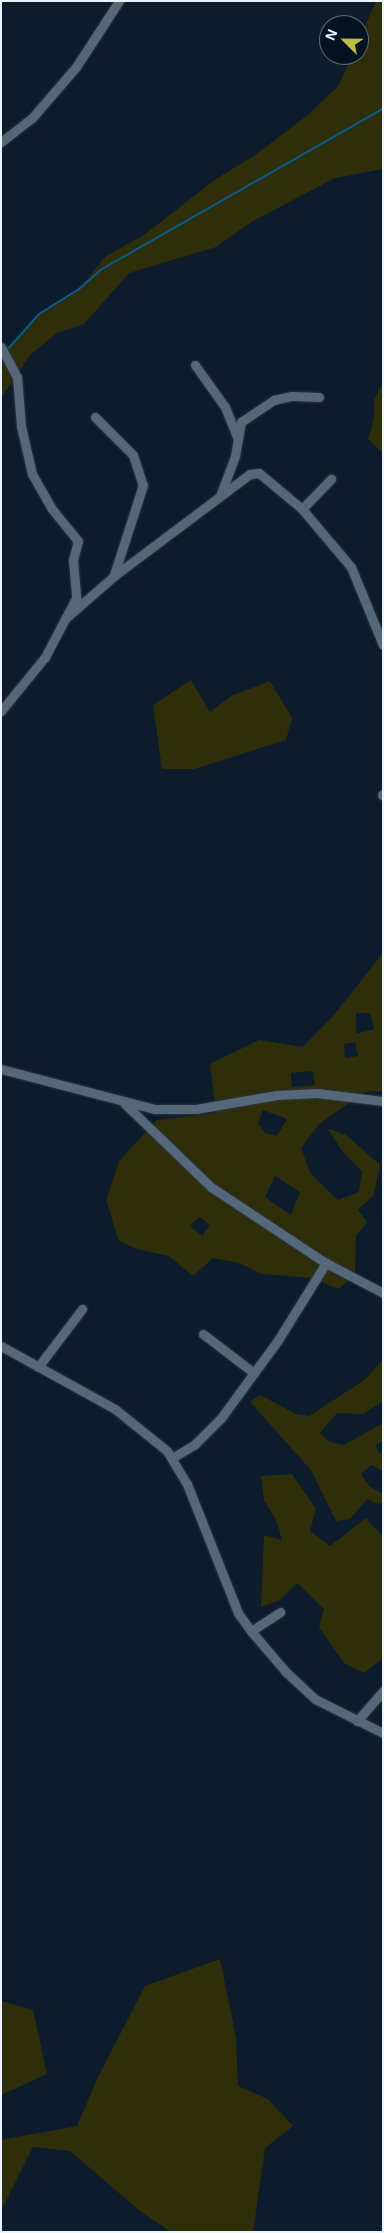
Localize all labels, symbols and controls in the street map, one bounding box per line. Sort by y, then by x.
north arrow [319,15,369,65]
text: N [322,27,340,42]

